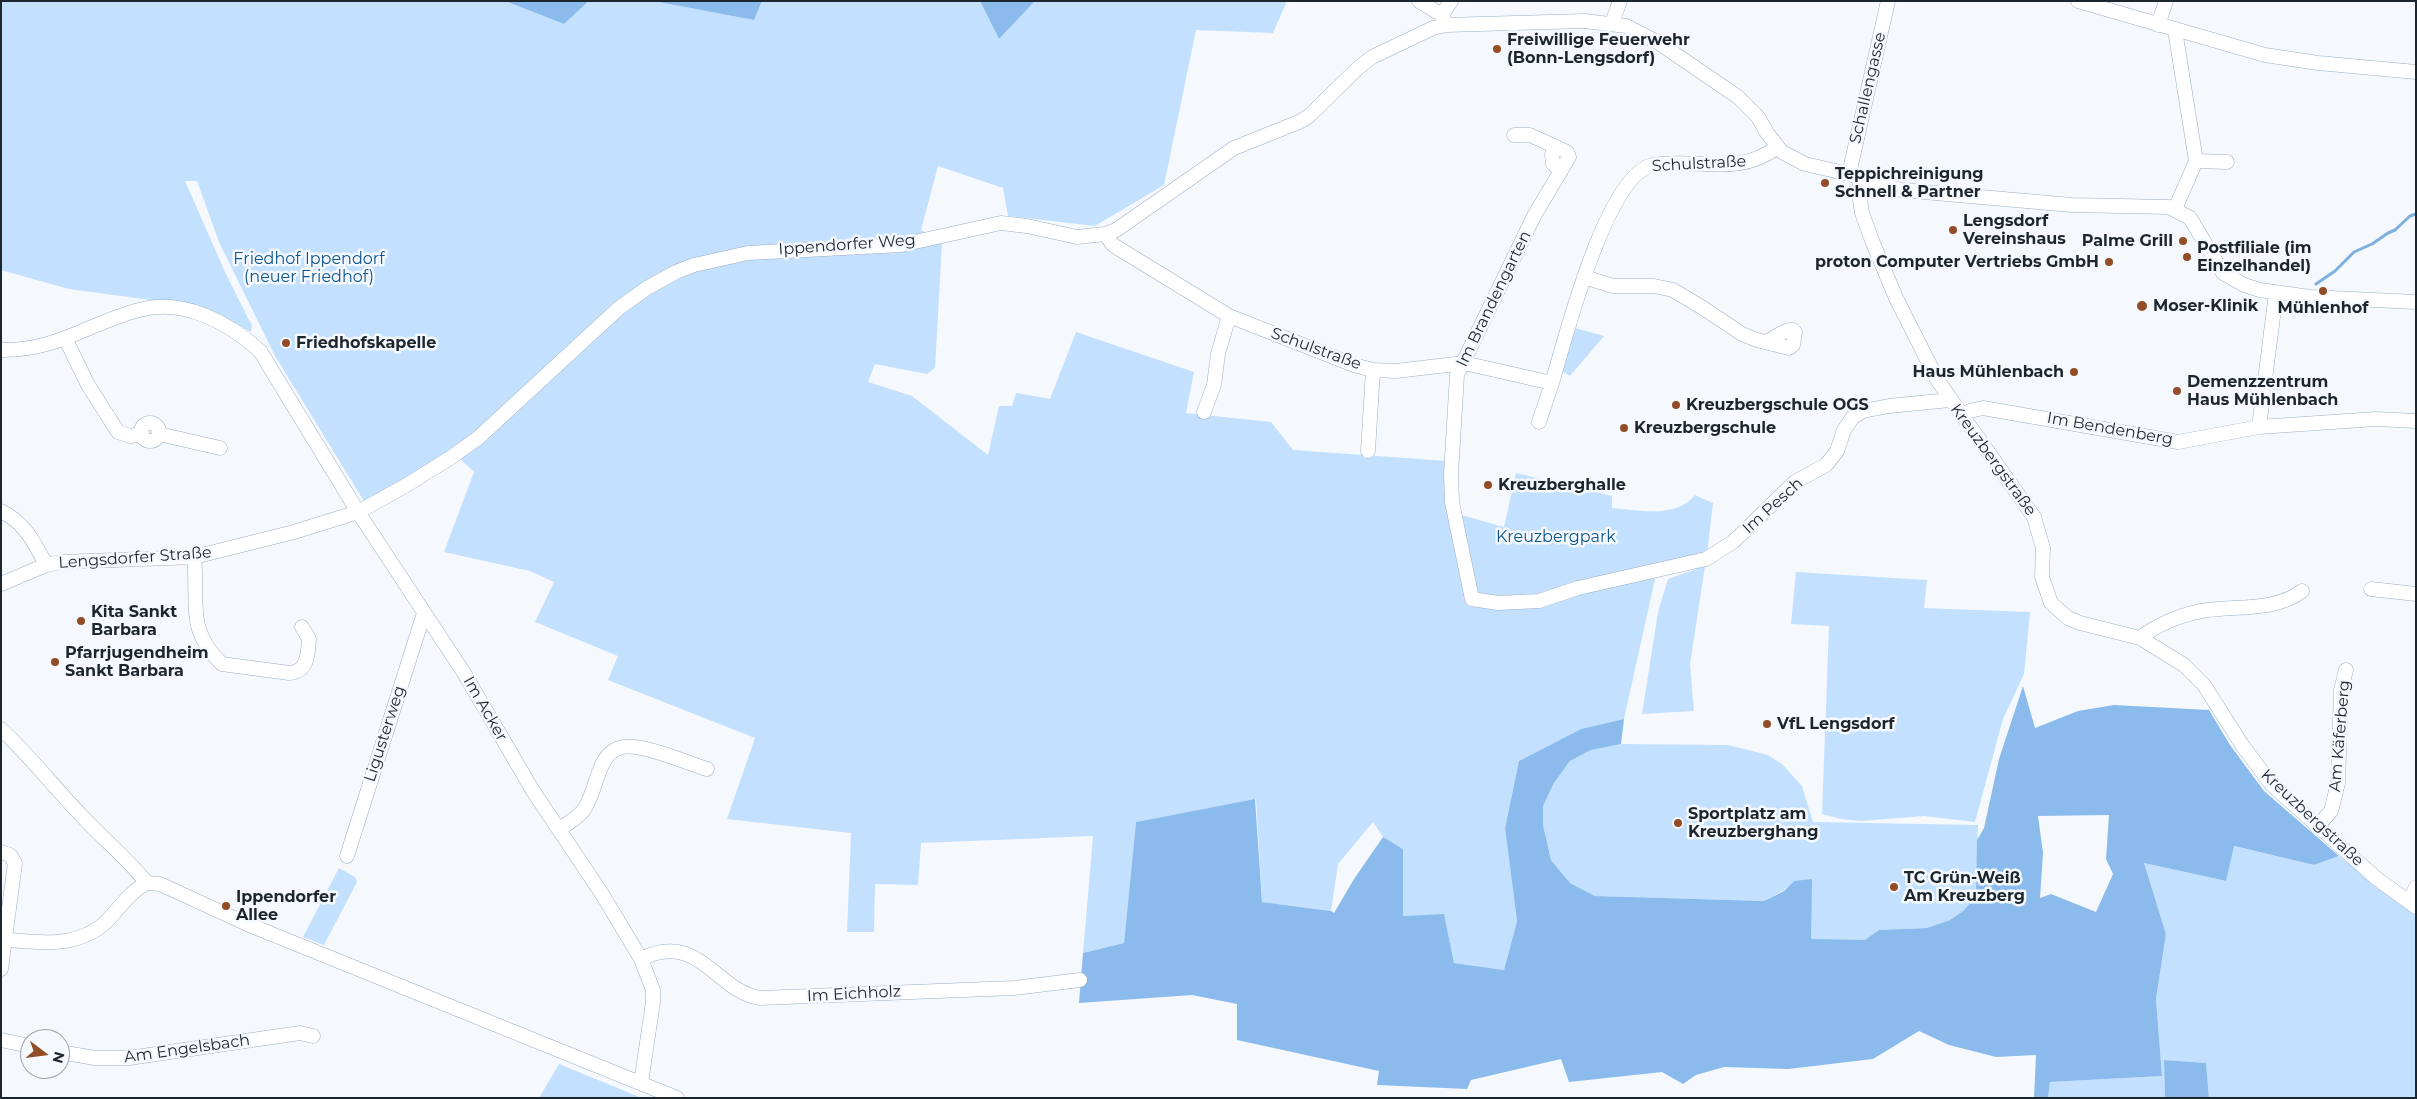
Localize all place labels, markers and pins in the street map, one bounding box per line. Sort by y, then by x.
place label: Freiwillige Feuerwehr (Bonn-Lengsdorf) [1507,30,1690,68]
marker: Freiwillige Feuerwehr (Bonn-Lengsdorf) [1491,43,1503,55]
place label: Teppichreinigung Schnell & Partner [1835,164,1984,202]
marker: Teppichreinigung Schnell & Partner [1819,177,1831,189]
place label: Lengsdorf Vereinshaus [1963,211,2066,249]
marker: Lengsdorf Vereinshaus [1947,224,1959,236]
place label: Palme Grill [2082,231,2173,251]
marker: Palme Grill [2177,235,2189,247]
place label: Postfiliale (im Einzelhandel) [2197,238,2312,276]
marker: Postfiliale (im Einzelhandel) [2181,251,2193,263]
place label: proton Computer Vertriebs GmbH [1815,252,2099,272]
marker: proton Computer Vertriebs GmbH [2103,256,2115,268]
marker: Mühlenhof [2317,285,2329,297]
place label: Moser-Klinik [2153,296,2258,316]
place label: Mühlenhof [2277,298,2369,318]
marker: Moser-Klinik [2135,299,2149,313]
place label: Friedhofskapelle [296,333,436,353]
marker: Friedhofskapelle [280,337,292,349]
place label: Haus Mühlenbach [1913,362,2064,382]
marker: Haus Mühlenbach [2068,366,2080,378]
place label: Demenzzentrum Haus Mühlenbach [2187,372,2338,410]
marker: Demenzzentrum Haus Mühlenbach [2171,385,2183,397]
place label: Kreuzbergschule OGS [1686,395,1869,415]
marker: Kreuzbergschule OGS [1670,399,1682,411]
place label: Kreuzbergschule [1634,418,1776,438]
marker: Kreuzbergschule [1618,422,1630,434]
place label: Kreuzberghalle [1498,475,1626,495]
marker: Kreuzberghalle [1482,479,1494,491]
place label: Kita Sankt Barbara [91,602,177,640]
marker: Kita Sankt Barbara [75,615,87,627]
place label: Pfarrjugendheim Sankt Barbara [65,643,209,681]
marker: Pfarrjugendheim Sankt Barbara [49,656,61,668]
place label: VfL Lengsdorf [1777,714,1894,734]
marker: VfL Lengsdorf [1761,718,1773,730]
place label: Sportplatz am Kreuzberghang [1688,804,1819,842]
marker: Sportplatz am Kreuzberghang [1672,817,1684,829]
place label: TC Grün-Weiß Am Kreuzberg [1904,868,2025,906]
marker: TC Grün-Weiß Am Kreuzberg [1888,881,1900,893]
place label: Ippendorfer Allee [236,887,336,925]
marker: Ippendorfer Allee [220,900,232,912]

